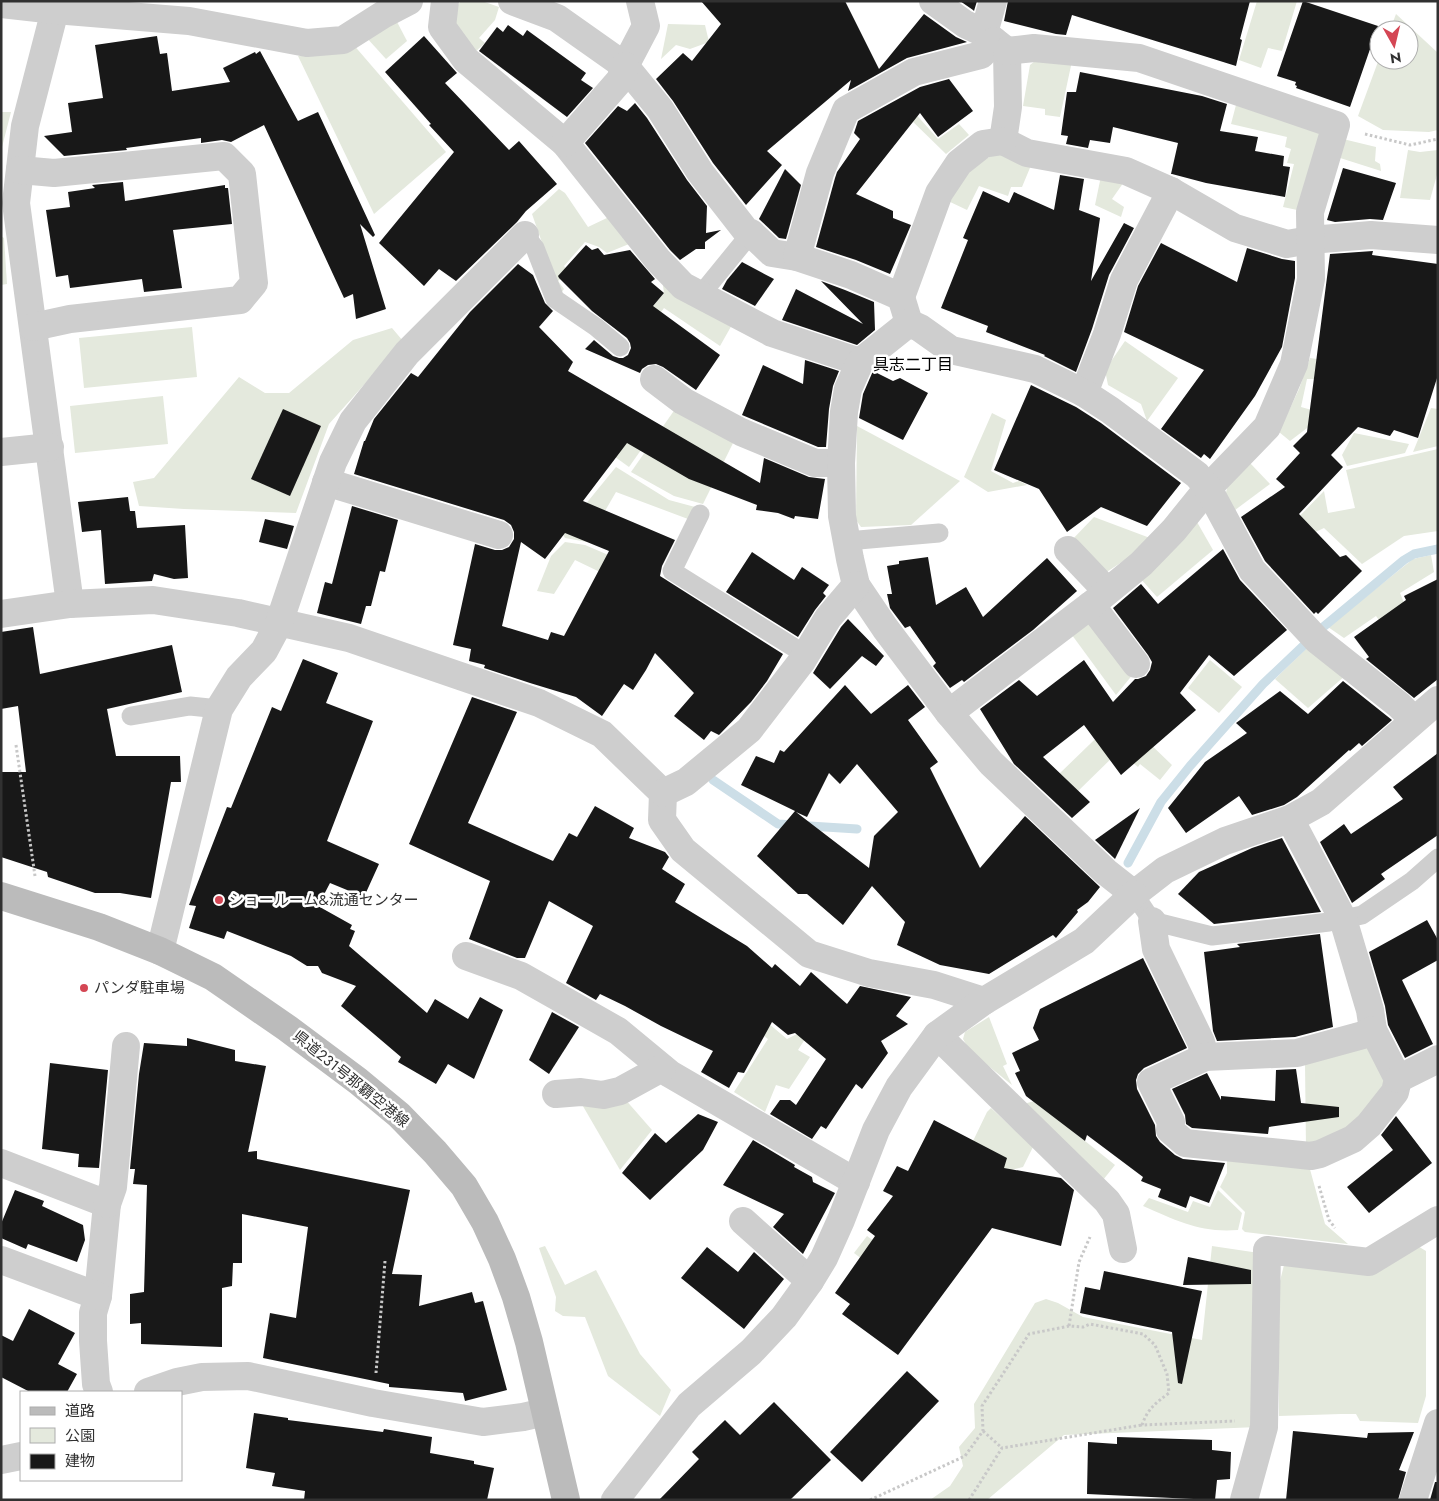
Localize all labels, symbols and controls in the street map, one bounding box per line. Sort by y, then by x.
north arrow [1369,20,1419,70]
text: N [1389,47,1403,69]
district label: 具志二丁目 [873,353,953,376]
place label: ショールーム&流通センター [229,889,419,911]
marker: ショールーム&流通センター [213,894,225,906]
place label: パンダ駐車場 [94,977,185,999]
marker: パンダ駐車場 [78,982,90,994]
street label: 県道231号那覇空港線 [288,1025,414,1133]
legend [20,1391,182,1481]
text: 道路 [65,1400,95,1422]
text: 公園 [65,1425,95,1447]
text: 建物 [65,1450,95,1472]

